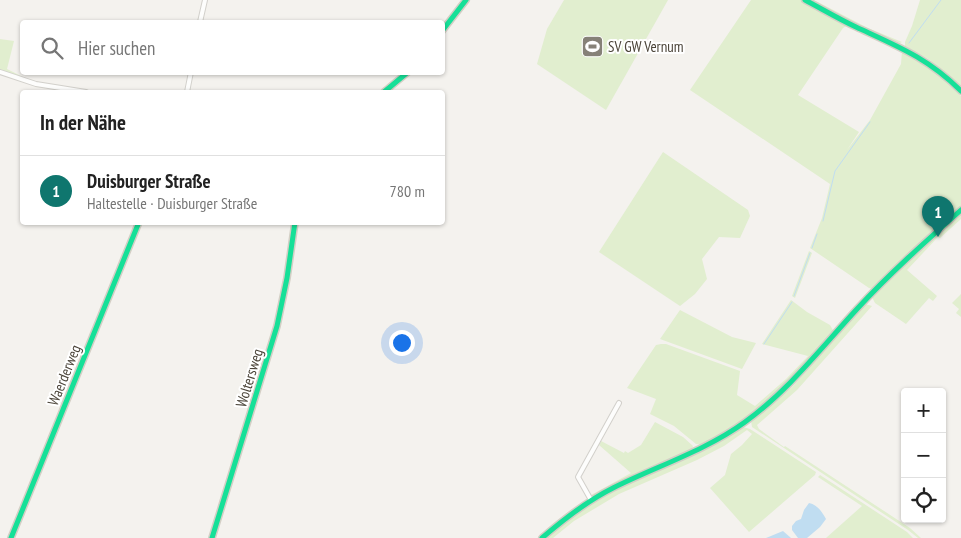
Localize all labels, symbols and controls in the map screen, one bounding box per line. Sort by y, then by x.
search box [20,20,445,75]
icon: search [38,34,66,62]
sports icon: SV GW Vernum [580,34,604,58]
text: Hier suchen [78,36,155,60]
place label: SV GW Vernum [608,37,684,56]
text: In der Nähe [40,109,126,136]
text: Duisburger Straße [87,169,211,193]
text: 1 [52,181,60,201]
text: 780 m [390,181,425,201]
text: Haltestelle · Duisburger Straße [87,193,257,213]
pin: 1 [922,196,954,237]
your location [389,330,415,356]
street label: Waerderweg [43,342,85,408]
street label: Woltersweg [231,346,267,410]
map controls [901,388,946,523]
button: + [901,388,946,433]
button: − [901,433,946,478]
button: locate [901,478,946,523]

